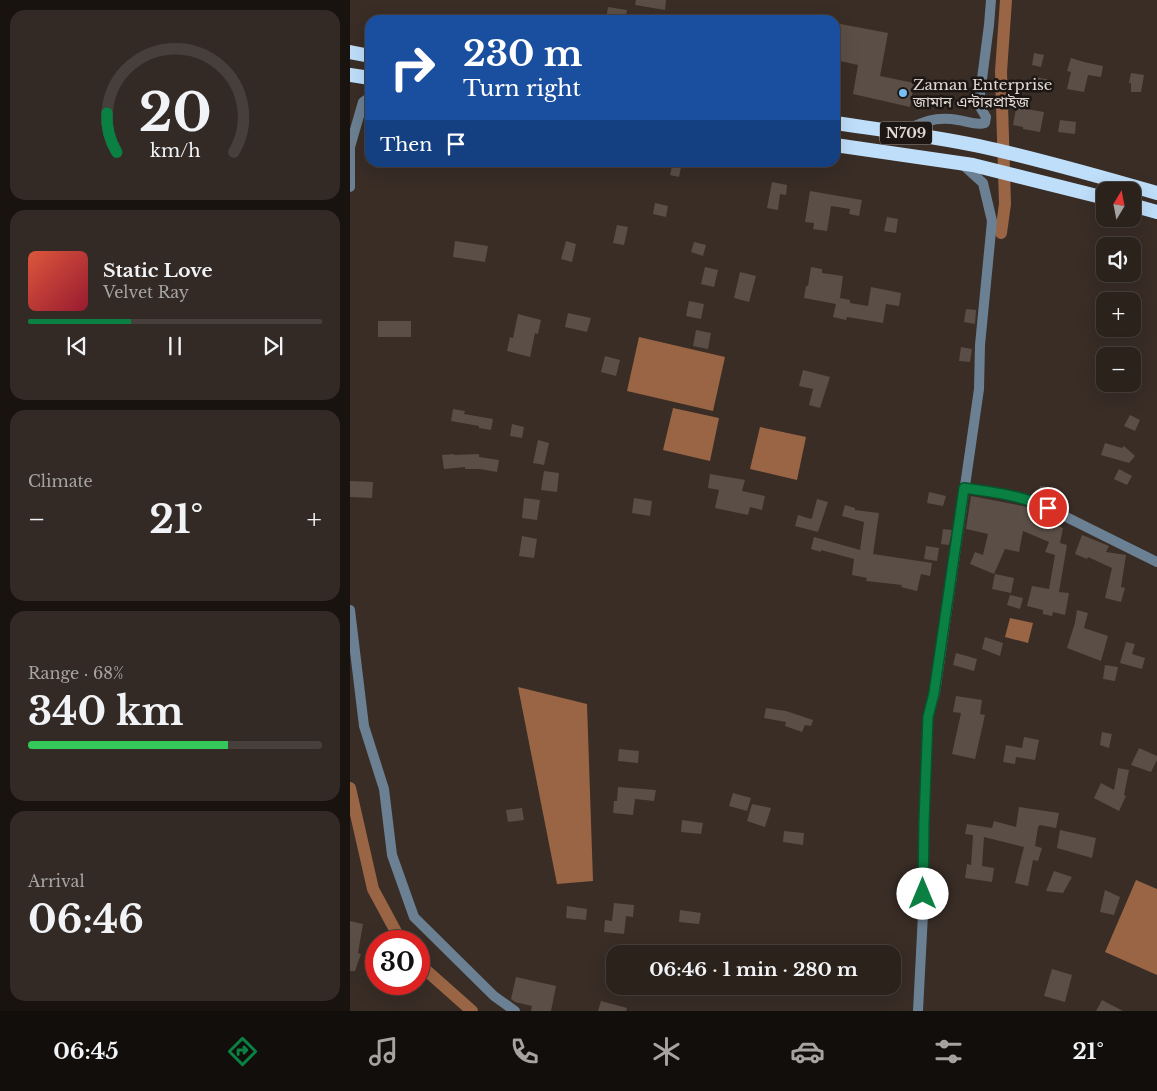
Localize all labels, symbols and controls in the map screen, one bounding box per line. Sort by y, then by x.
text: 230 m [463,32,583,75]
icon: right [380,35,445,100]
text: Turn right [463,75,581,102]
place label: Zaman Enterprise জামান এন্টারপ্রাইজ [912,75,1052,111]
text: 20 [138,81,212,145]
marker: Zaman Enterprise জামান এন্টারপ্রাইজ [897,87,909,99]
road number: N709 [880,122,932,144]
icon: arrive [442,130,470,158]
text: Then [380,133,432,156]
text: km/h [150,140,200,162]
north arrow [1096,182,1141,228]
map controls [1096,182,1141,392]
button: sound [1096,237,1141,282]
text: Static Love [103,259,213,282]
text: Velvet Ray [103,282,189,302]
button: + [1096,292,1141,337]
icon: previous [63,332,91,360]
icon: pause [161,332,189,360]
icon: next [259,332,287,360]
button: − [1096,347,1141,392]
text: Climate [28,471,93,491]
pin [1027,487,1069,529]
icon: arrive [1034,494,1062,522]
text: 21° [149,496,203,543]
text: − [28,502,46,537]
text: + [307,502,322,537]
text: Range · 68% [28,663,124,683]
text: 340 km [28,688,184,735]
position arrow [896,867,948,919]
text: Arrival [28,871,85,891]
text: 06:46 [28,896,144,943]
speed limit sign: 30 [365,930,430,995]
text: 06:46 · 1 min · 280 m [649,958,858,981]
icon: directions [225,1034,260,1069]
icon: music [366,1034,401,1069]
icon: phone [507,1034,542,1069]
icon: climate [649,1034,684,1069]
icon: car [790,1034,825,1069]
icon: filters [931,1034,966,1069]
text: 06:45 [53,1038,119,1065]
text: 21° [1073,1038,1104,1065]

